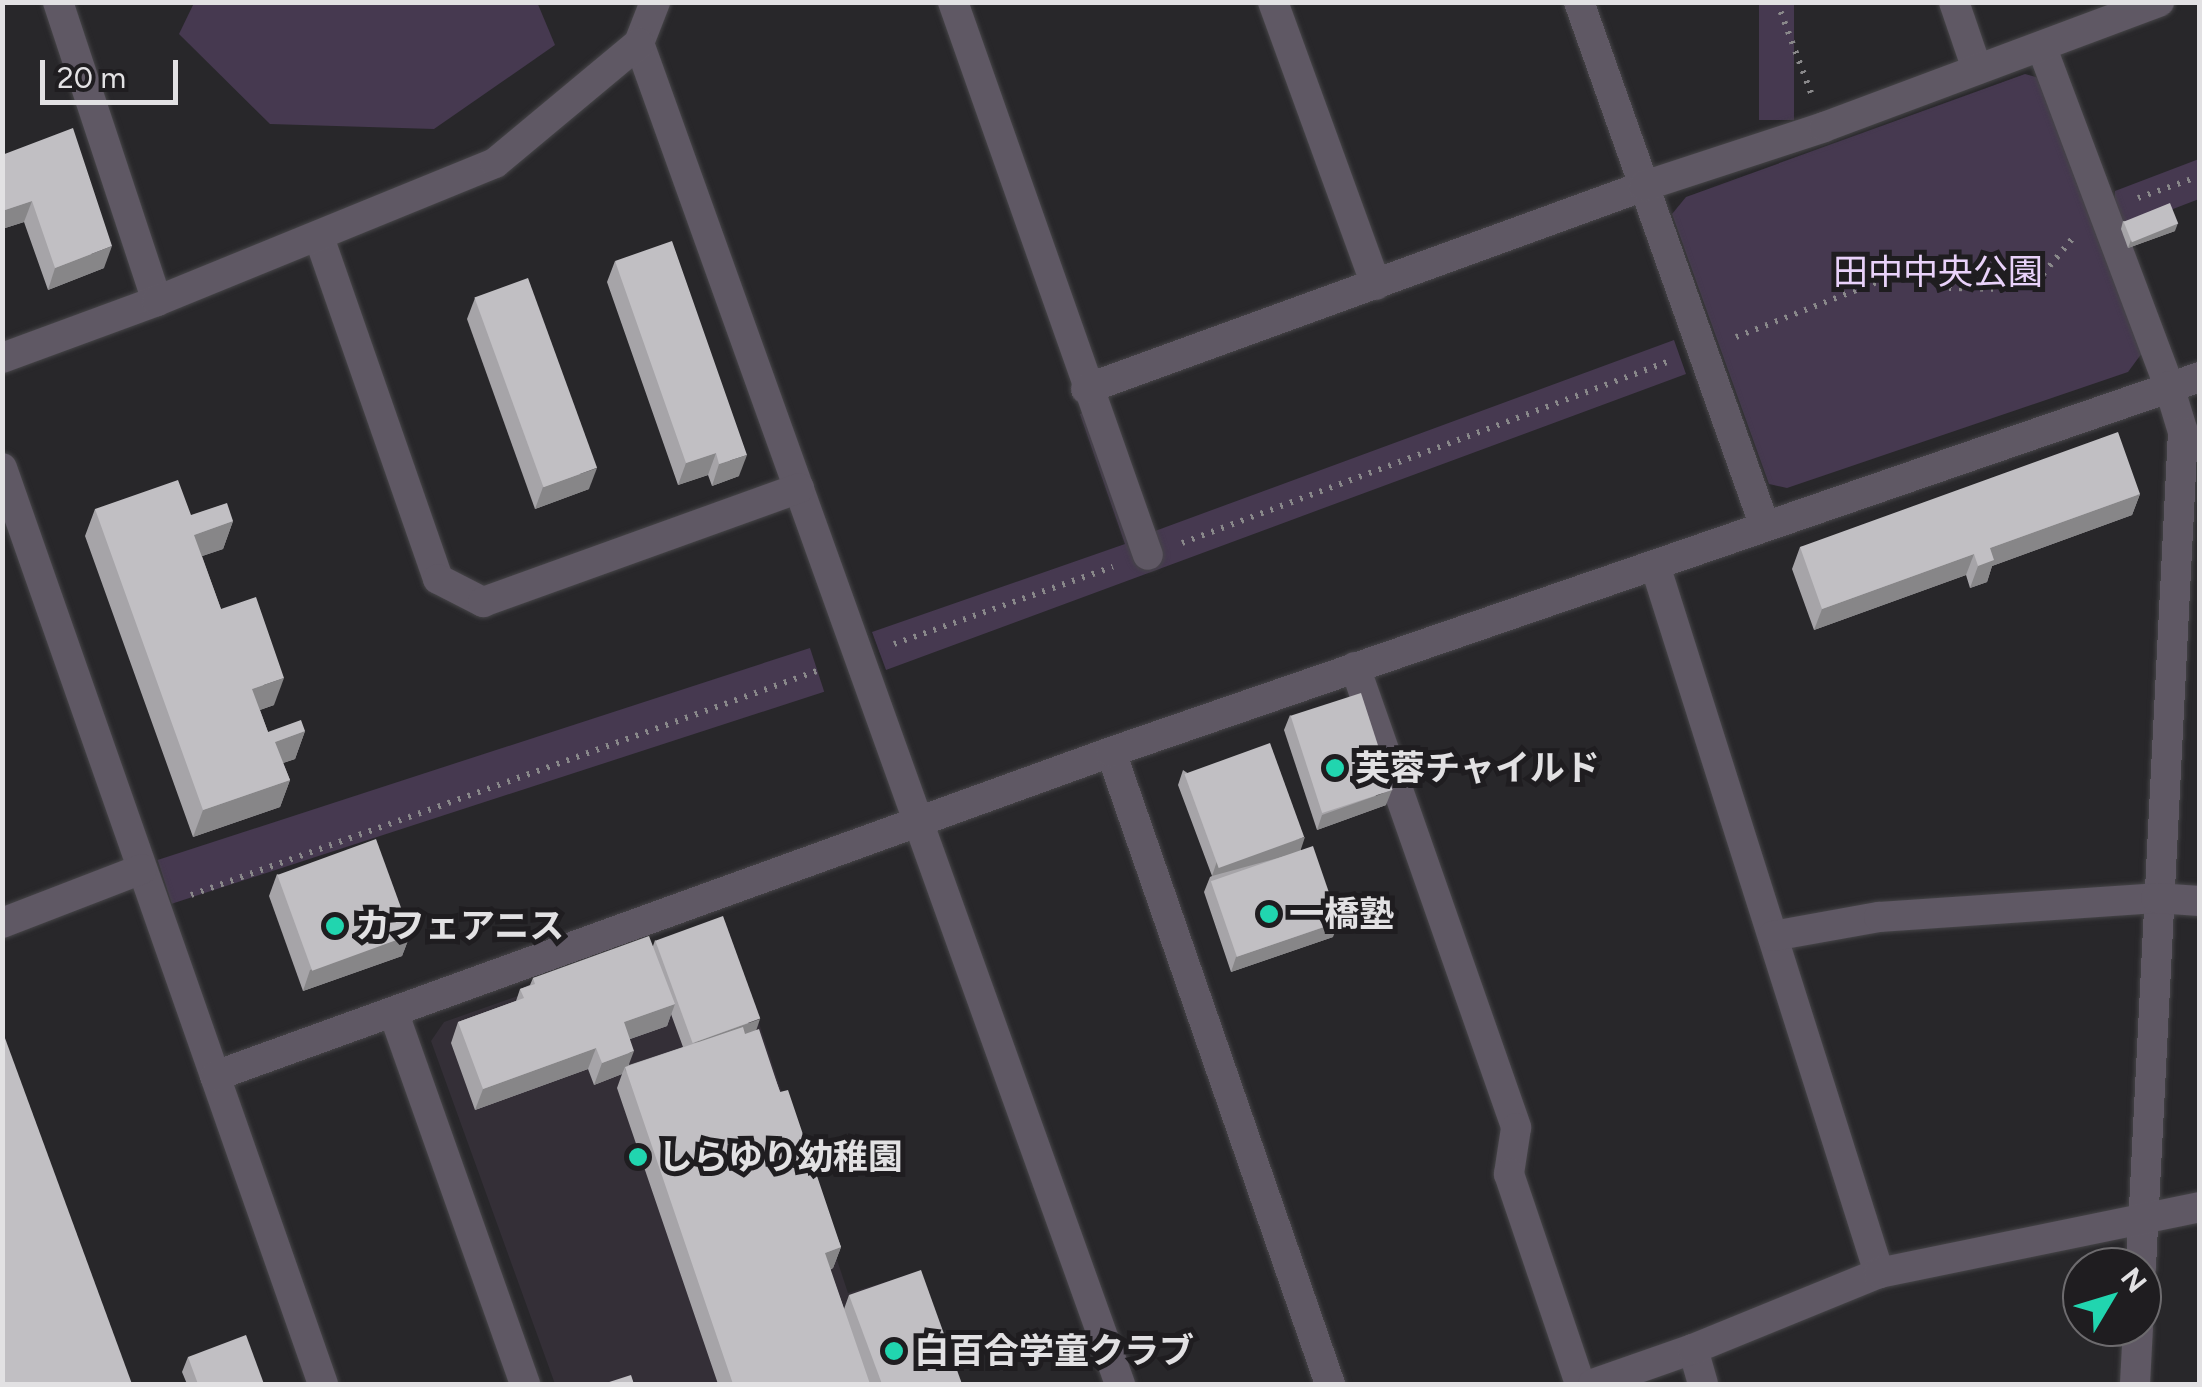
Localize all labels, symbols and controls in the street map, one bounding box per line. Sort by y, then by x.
scale bar [45,40,182,102]
text: 20 m [57,59,126,96]
park label: 田中中央公園 [1833,251,2043,293]
place label: 芙蓉チャイルド [1355,747,1600,789]
marker: 芙蓉チャイルド [1324,757,1346,779]
place label: 一橋塾 [1289,893,1394,935]
marker: 一橋塾 [1258,903,1280,925]
place label: カフェアニス [355,905,565,947]
marker: カフェアニス [324,915,346,937]
place label: しらゆり幼稚園 [658,1136,903,1178]
marker: しらゆり幼稚園 [627,1146,649,1168]
north arrow [2062,1247,2162,1347]
text: N [2114,1261,2154,1299]
place label: 白百合学童クラブ [914,1330,1194,1372]
marker: 白百合学童クラブ [883,1340,905,1362]

